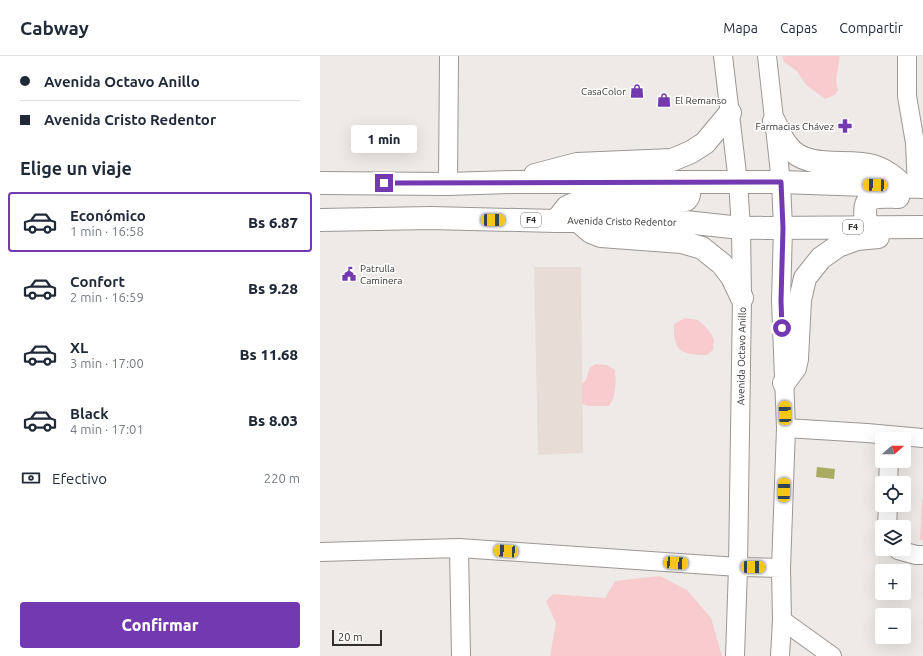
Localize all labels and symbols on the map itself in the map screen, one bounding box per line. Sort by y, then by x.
shop icon: CasaColor [629,83,645,99]
place label: CasaColor [581,86,626,97]
shop icon: El Remanso [656,92,672,108]
place label: El Remanso [675,95,727,106]
pharmacy icon: Farmacias Chávez [837,118,853,134]
place label: Farmacias Chávez [756,121,834,132]
callout: 1 min [351,125,417,153]
route end [375,174,393,192]
car [863,179,887,191]
road number: F4 [521,213,541,227]
car [481,214,505,226]
street label: Avenida Cristo Redentor [567,215,677,228]
road number: F4 [843,220,863,234]
place label: Patrulla Caminera [360,263,403,286]
public building icon: Patrulla Caminera [341,266,357,282]
street label: Avenida Octavo Anillo [735,307,748,405]
route start [773,319,791,337]
car [779,401,791,425]
north arrow [875,432,911,468]
car [778,478,790,502]
car [494,544,518,558]
car [664,556,688,570]
car [741,561,765,573]
scale bar [332,628,382,647]

